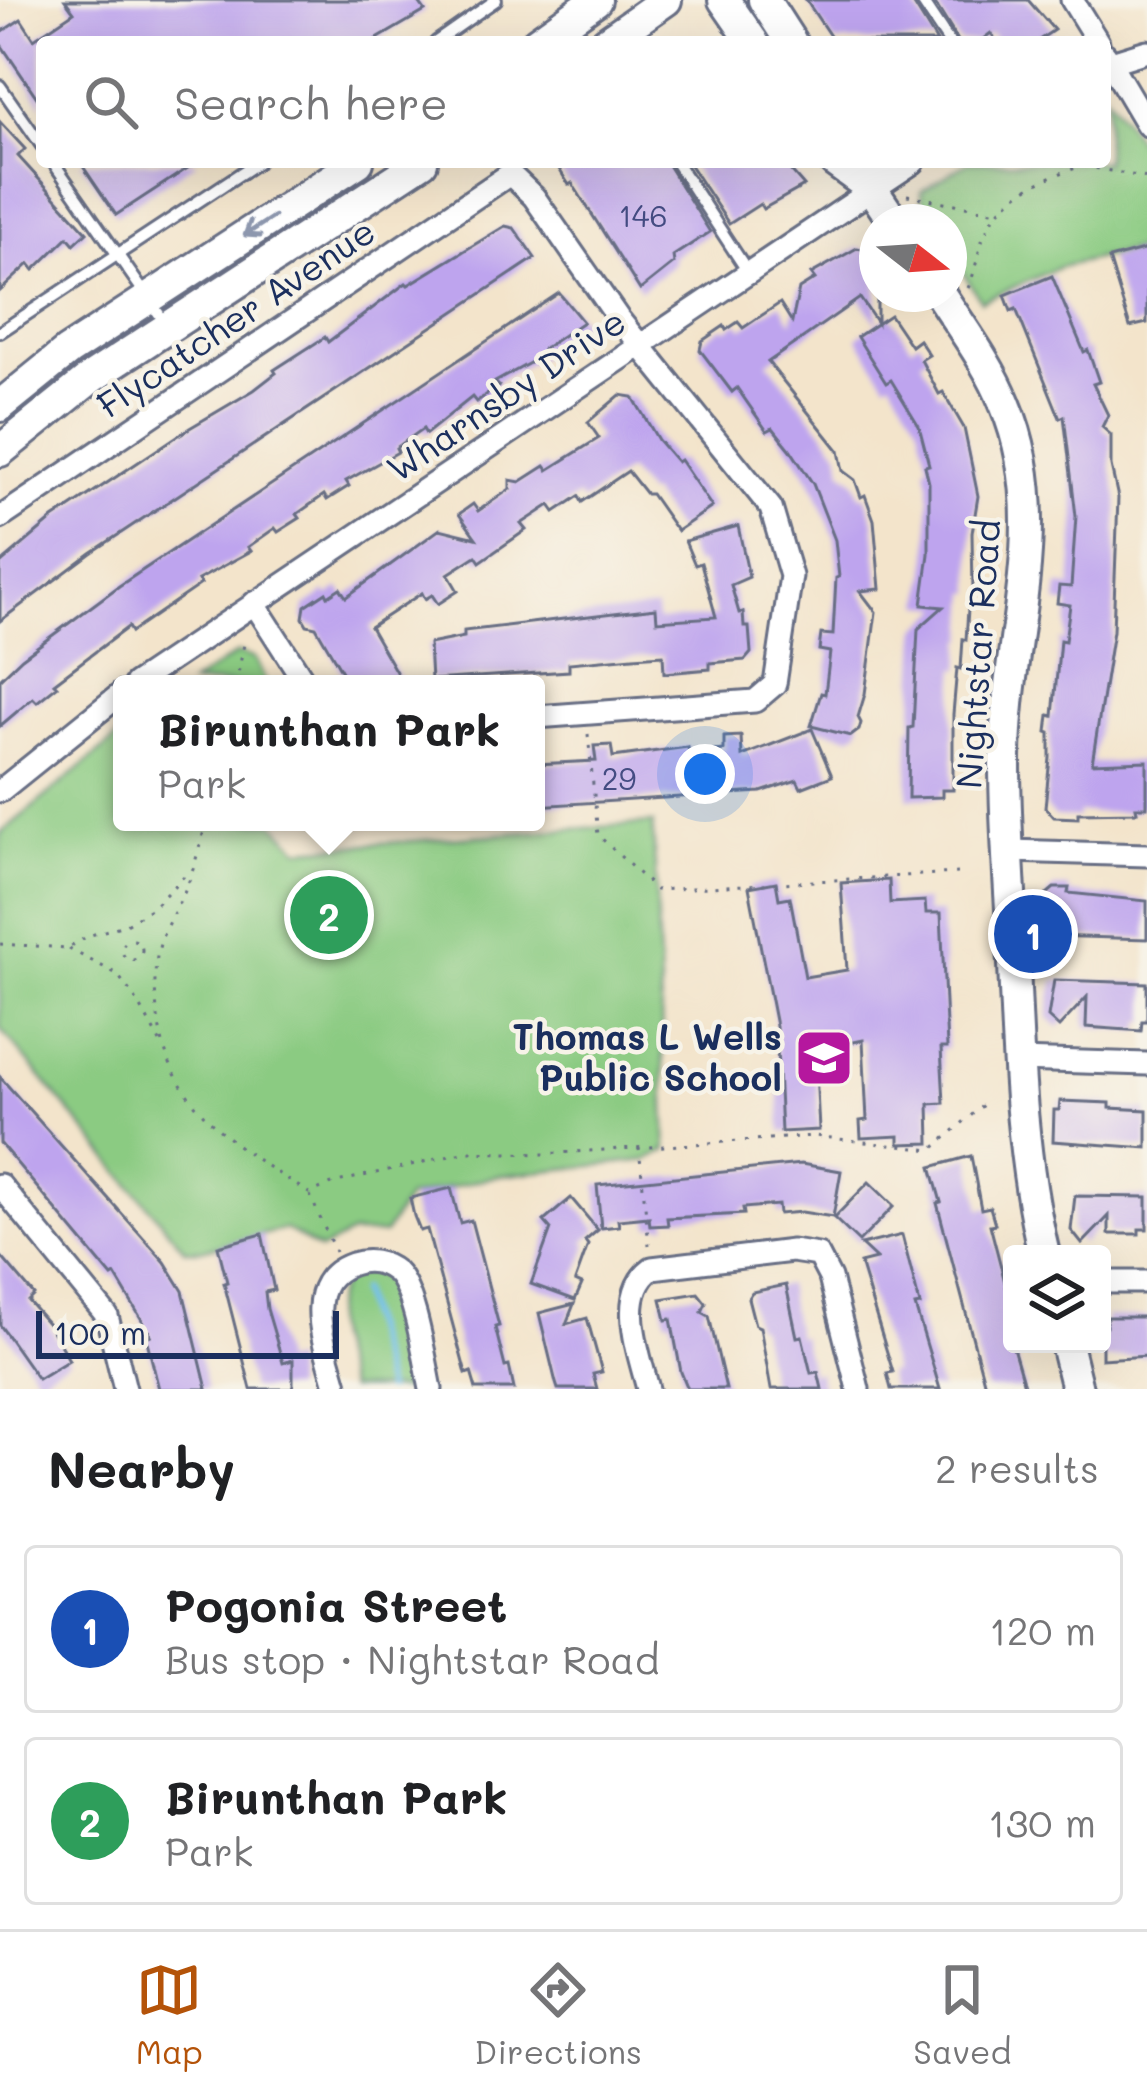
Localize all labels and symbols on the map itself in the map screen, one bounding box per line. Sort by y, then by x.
house number: 146 [618,195,668,235]
north arrow [859,204,967,312]
street label: Flycatcher Avenue [87,206,384,428]
one-way arrow [243,213,277,238]
street label: Wharnsby Drive [377,296,634,492]
street label: Nightstar Road [944,518,1009,790]
your location [675,744,735,804]
house number: 29 [602,758,636,798]
pin: 2 [290,870,368,960]
pin: 1 [994,889,1072,979]
place label: Thomas L Wells Public School [513,1012,782,1100]
school or university icon: Thomas L Wells Public School [793,1027,855,1089]
scale bar [36,1305,339,1358]

